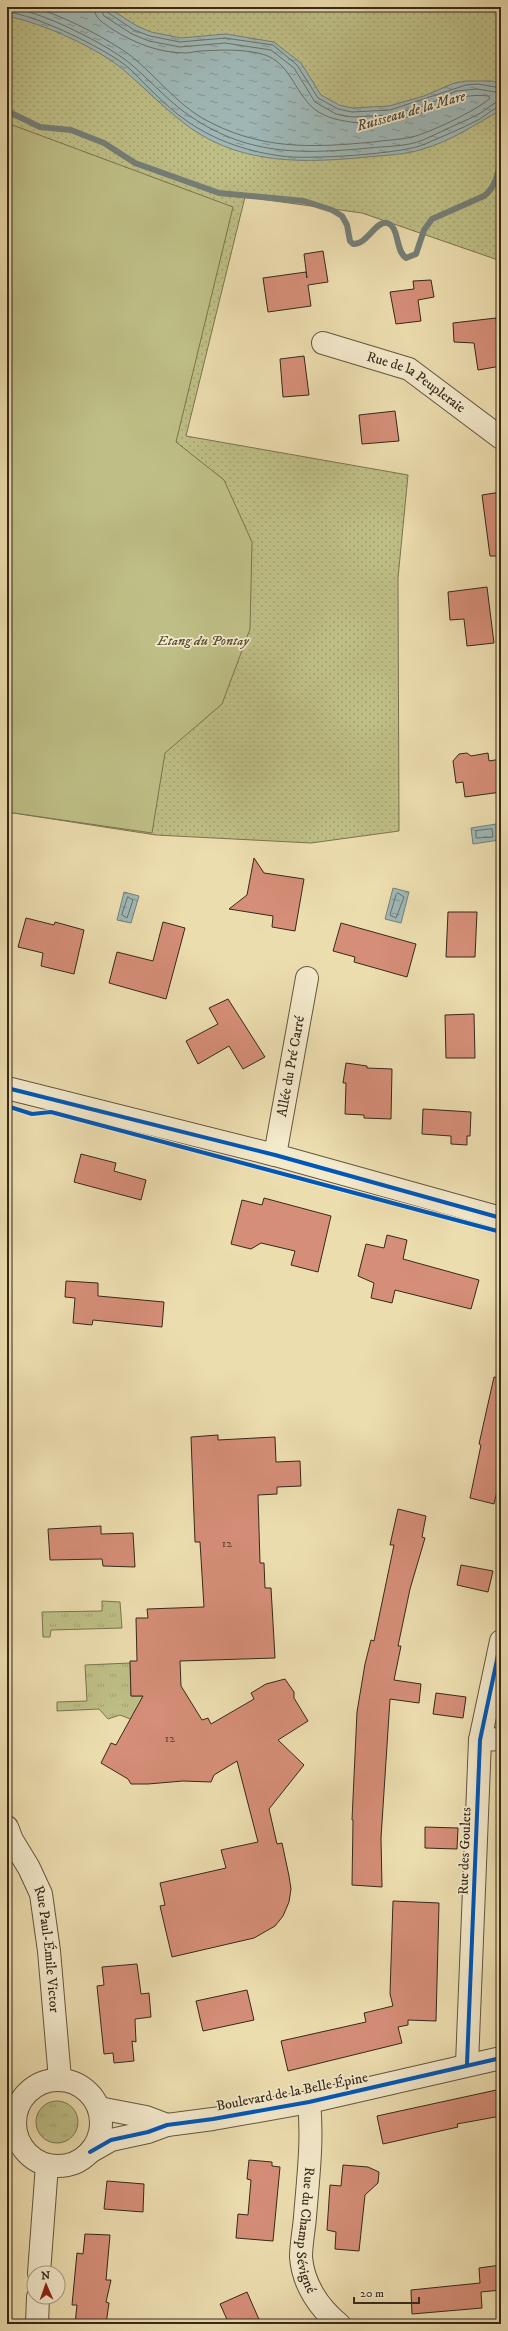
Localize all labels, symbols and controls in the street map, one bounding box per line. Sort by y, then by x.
water label: Ruisseau de la Mare [353,86,469,136]
street label: Rue de la Peupleraie [364,348,469,417]
park label: Etang du Pontay [156,632,250,650]
street label: Allée du Pré Carré [273,1014,309,1118]
house number: 12 [222,1536,232,1551]
house number: 12 [165,1731,175,1746]
street label: Rue des Goulets [454,1806,476,1895]
street label: Rue Paul-Émile Victor [29,1883,63,2014]
street label: Boulevard de la Belle Épine [215,2068,370,2116]
street label: Rue du Champ Sévigné [292,2166,320,2297]
north arrow [26,2265,66,2305]
text: N [41,2269,50,2283]
scale bar [354,2279,419,2305]
text: 20 m [360,2286,384,2301]

